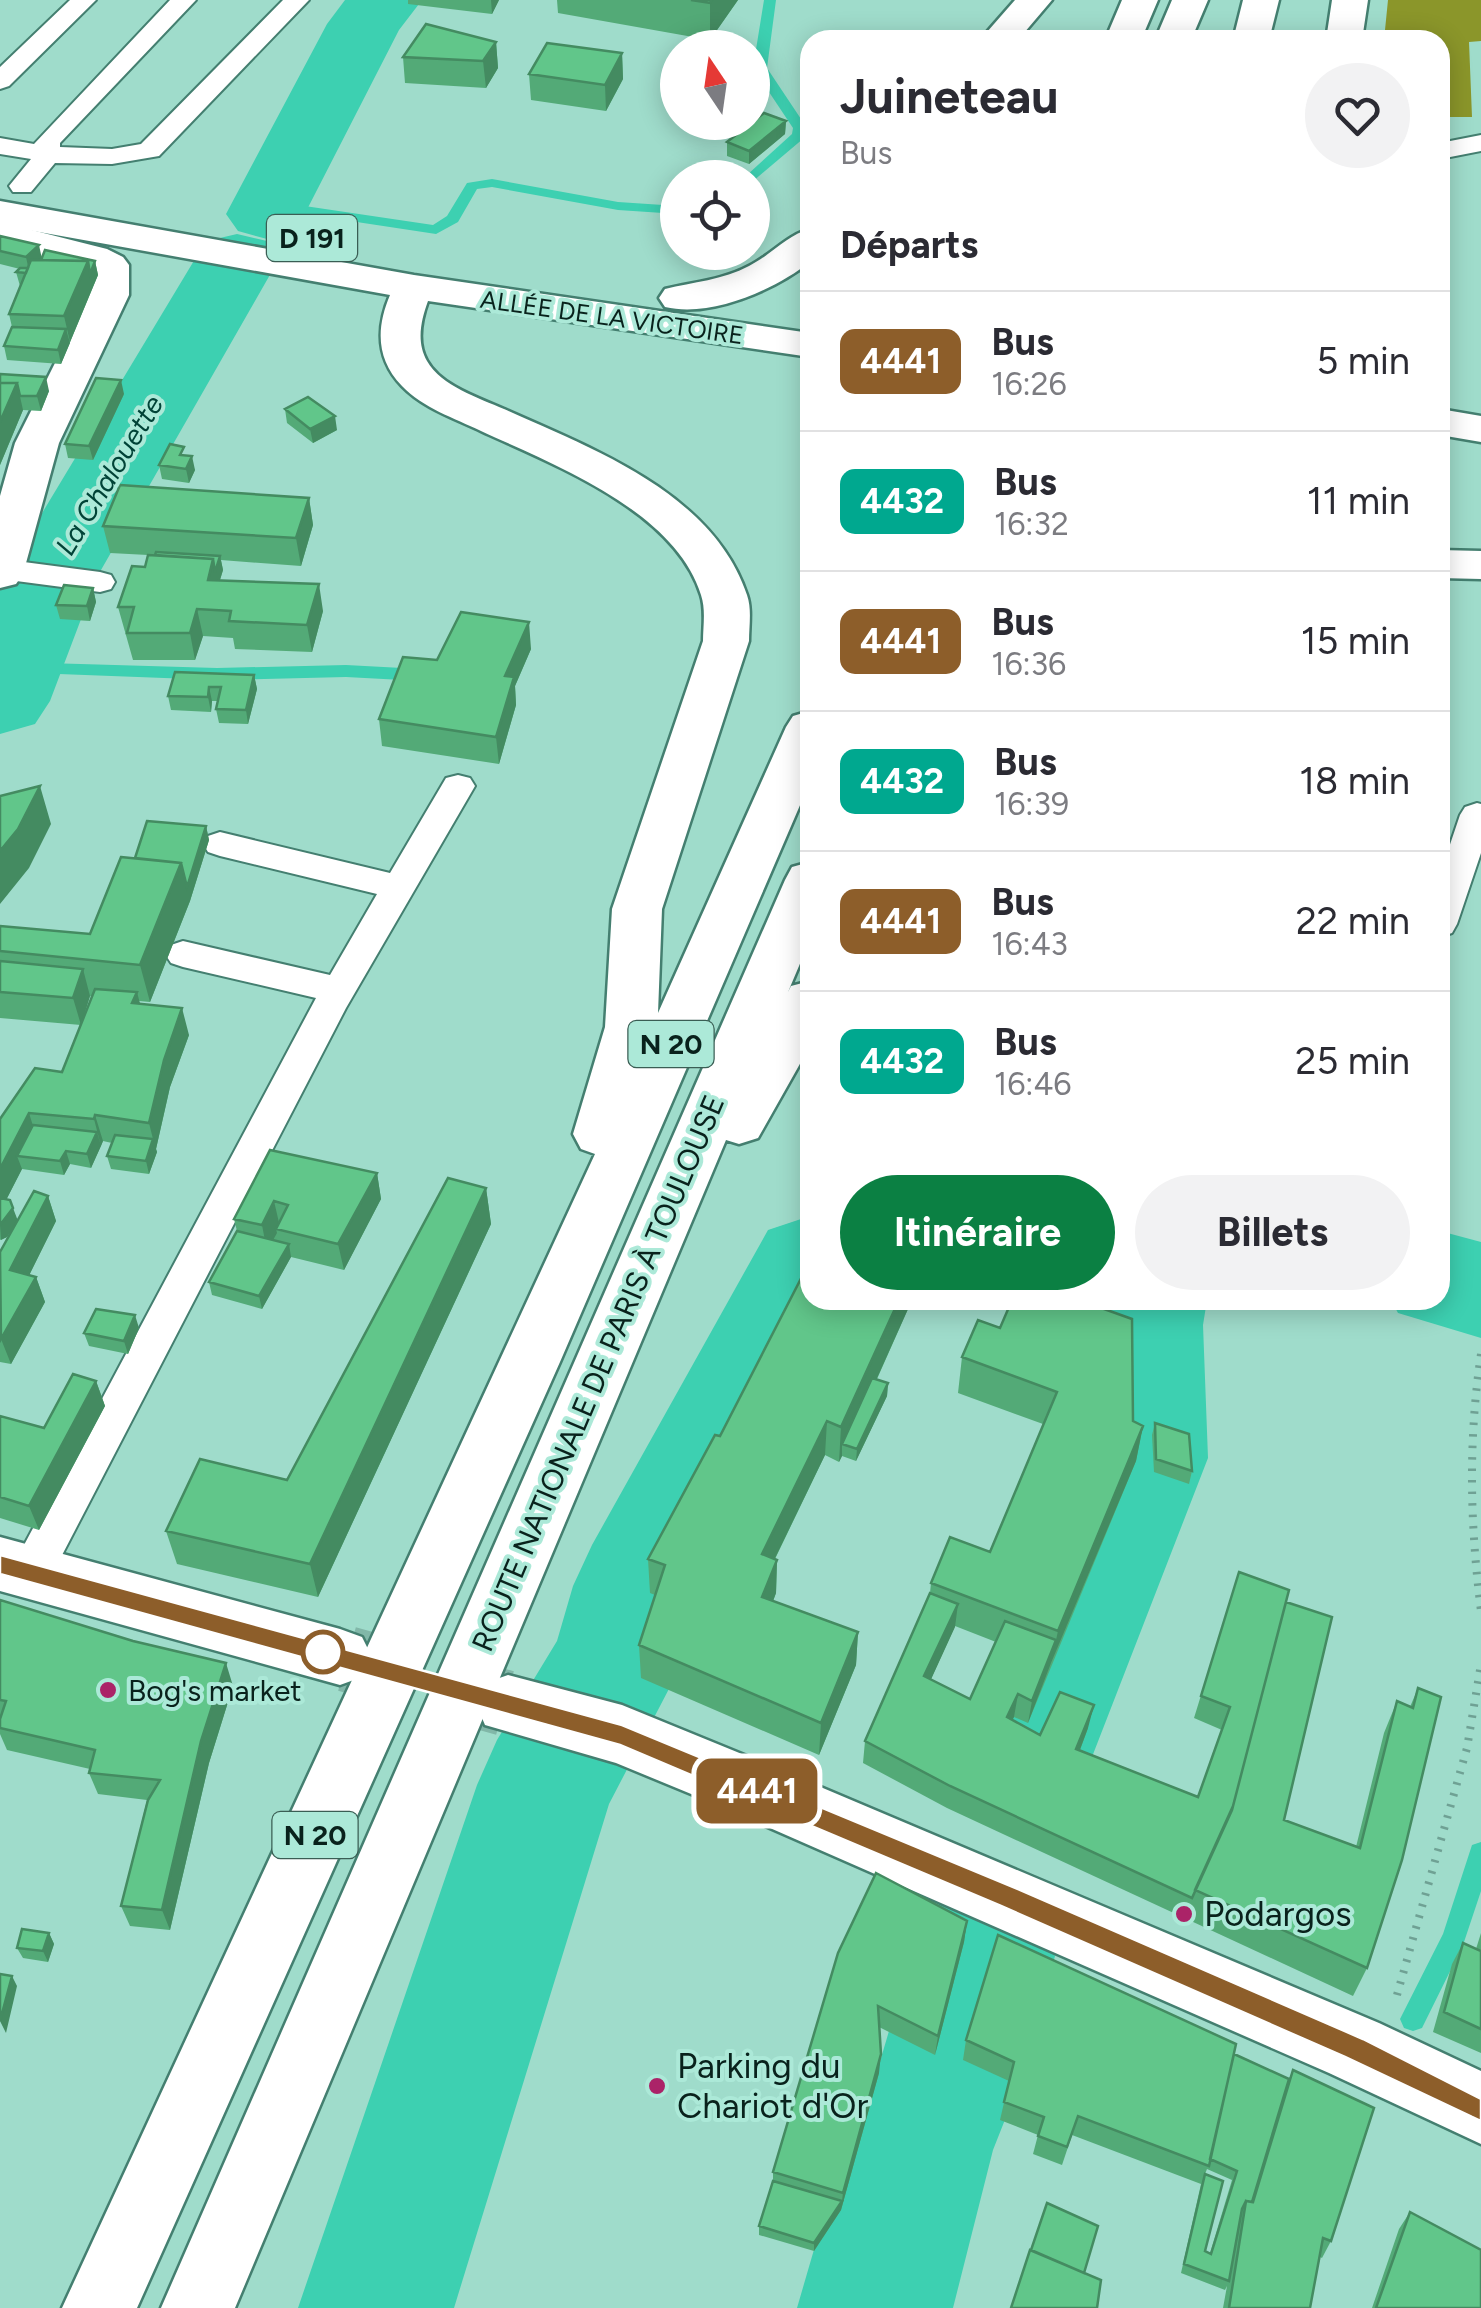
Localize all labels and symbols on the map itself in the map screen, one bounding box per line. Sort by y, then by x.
north arrow [660,30,770,140]
road number: D 191 [267,215,357,261]
street label: ALLÉE DE LA VICTOIRE [478,284,746,350]
water label: La Chalouette [48,389,170,561]
road number: N 20 [628,1021,714,1067]
street label: ROUTE NATIONALE DE PARIS À TOULOUSE [464,1089,732,1657]
unlabelled marker [302,1631,344,1673]
place label: Bog's market [128,1672,302,1709]
marker: Bog's market [97,1679,119,1701]
line badge: 4441 [687,1758,827,1824]
road number: N 20 [272,1812,358,1858]
place label: Podargos [1204,1893,1352,1935]
marker: Podargos [1173,1903,1195,1925]
place label: Parking du Chariot d'Or [677,2045,868,2127]
marker: Parking du Chariot d'Or [646,2075,668,2097]

